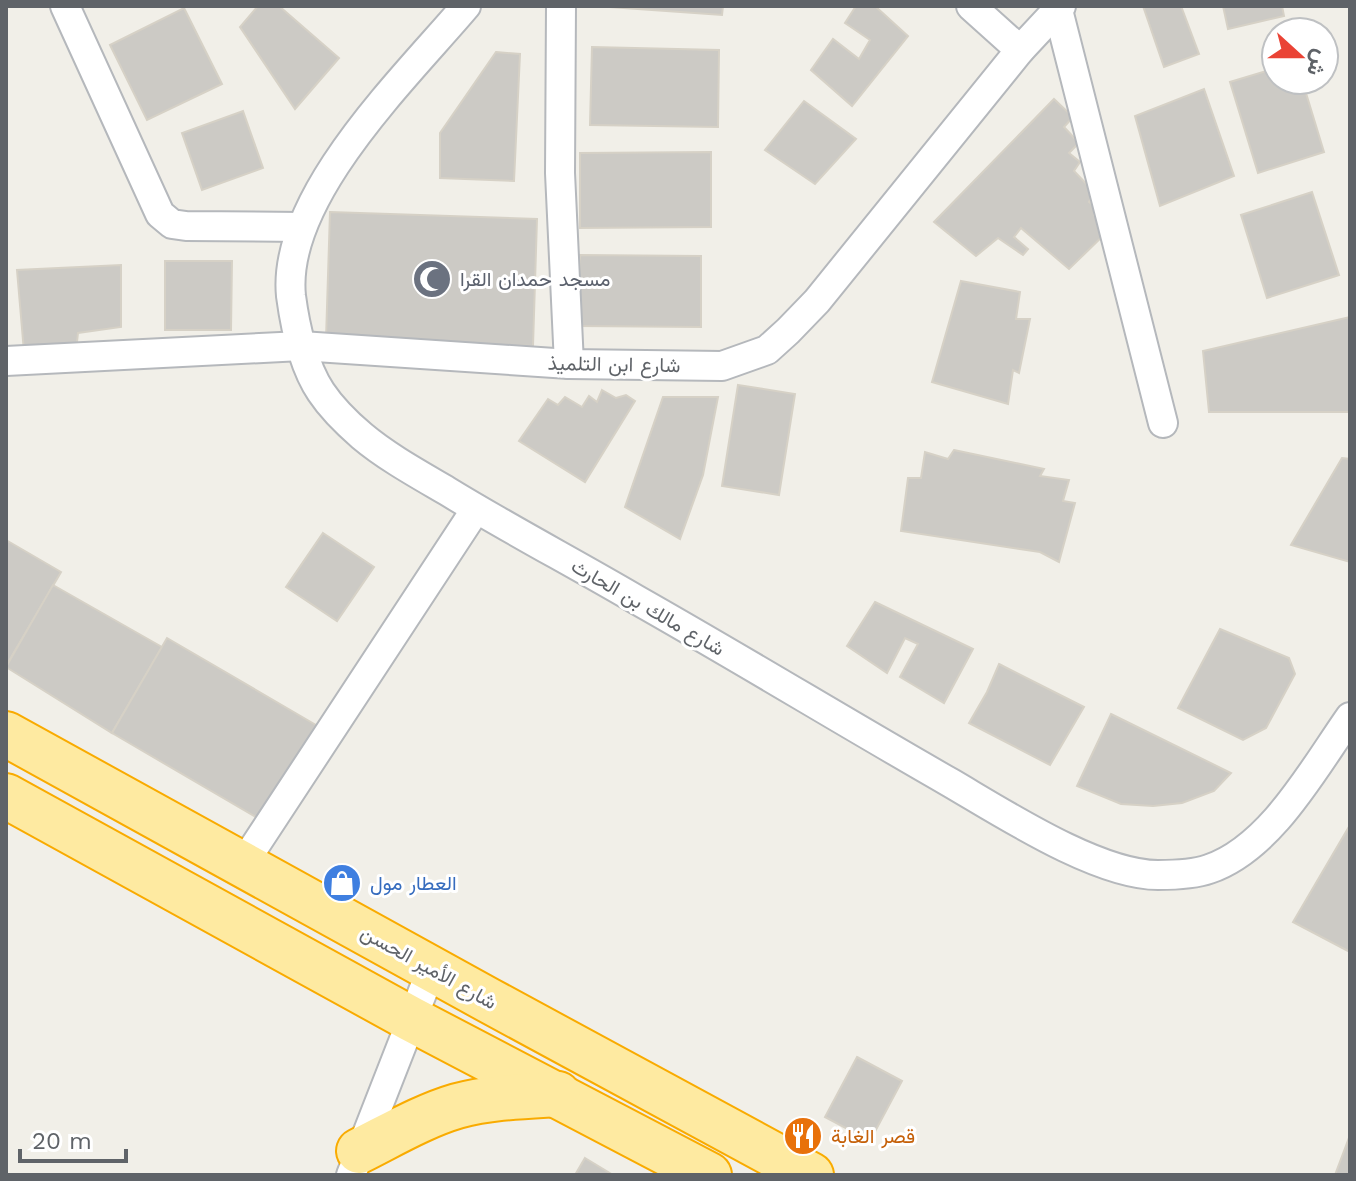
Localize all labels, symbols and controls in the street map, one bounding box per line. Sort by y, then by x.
north arrow [1260,16,1340,96]
text: ش [1301,46,1335,80]
mosque icon: مسجد حمدان القرا [411,258,453,300]
place label: مسجد حمدان القرا [460,267,610,292]
street label: شارع ابن التلميذ [547,351,681,379]
street label: شارع مالك بن الحارث [566,553,729,662]
shop icon: العطار مول [321,862,363,904]
place label: العطار مول [370,871,457,896]
street label: شارع الأمير الحسن [356,920,501,1016]
scale bar [20,1113,126,1163]
restaurant icon: قصر الغابة [782,1115,824,1157]
place label: قصر الغابة [831,1124,915,1149]
text: 20 m [32,1127,92,1155]

